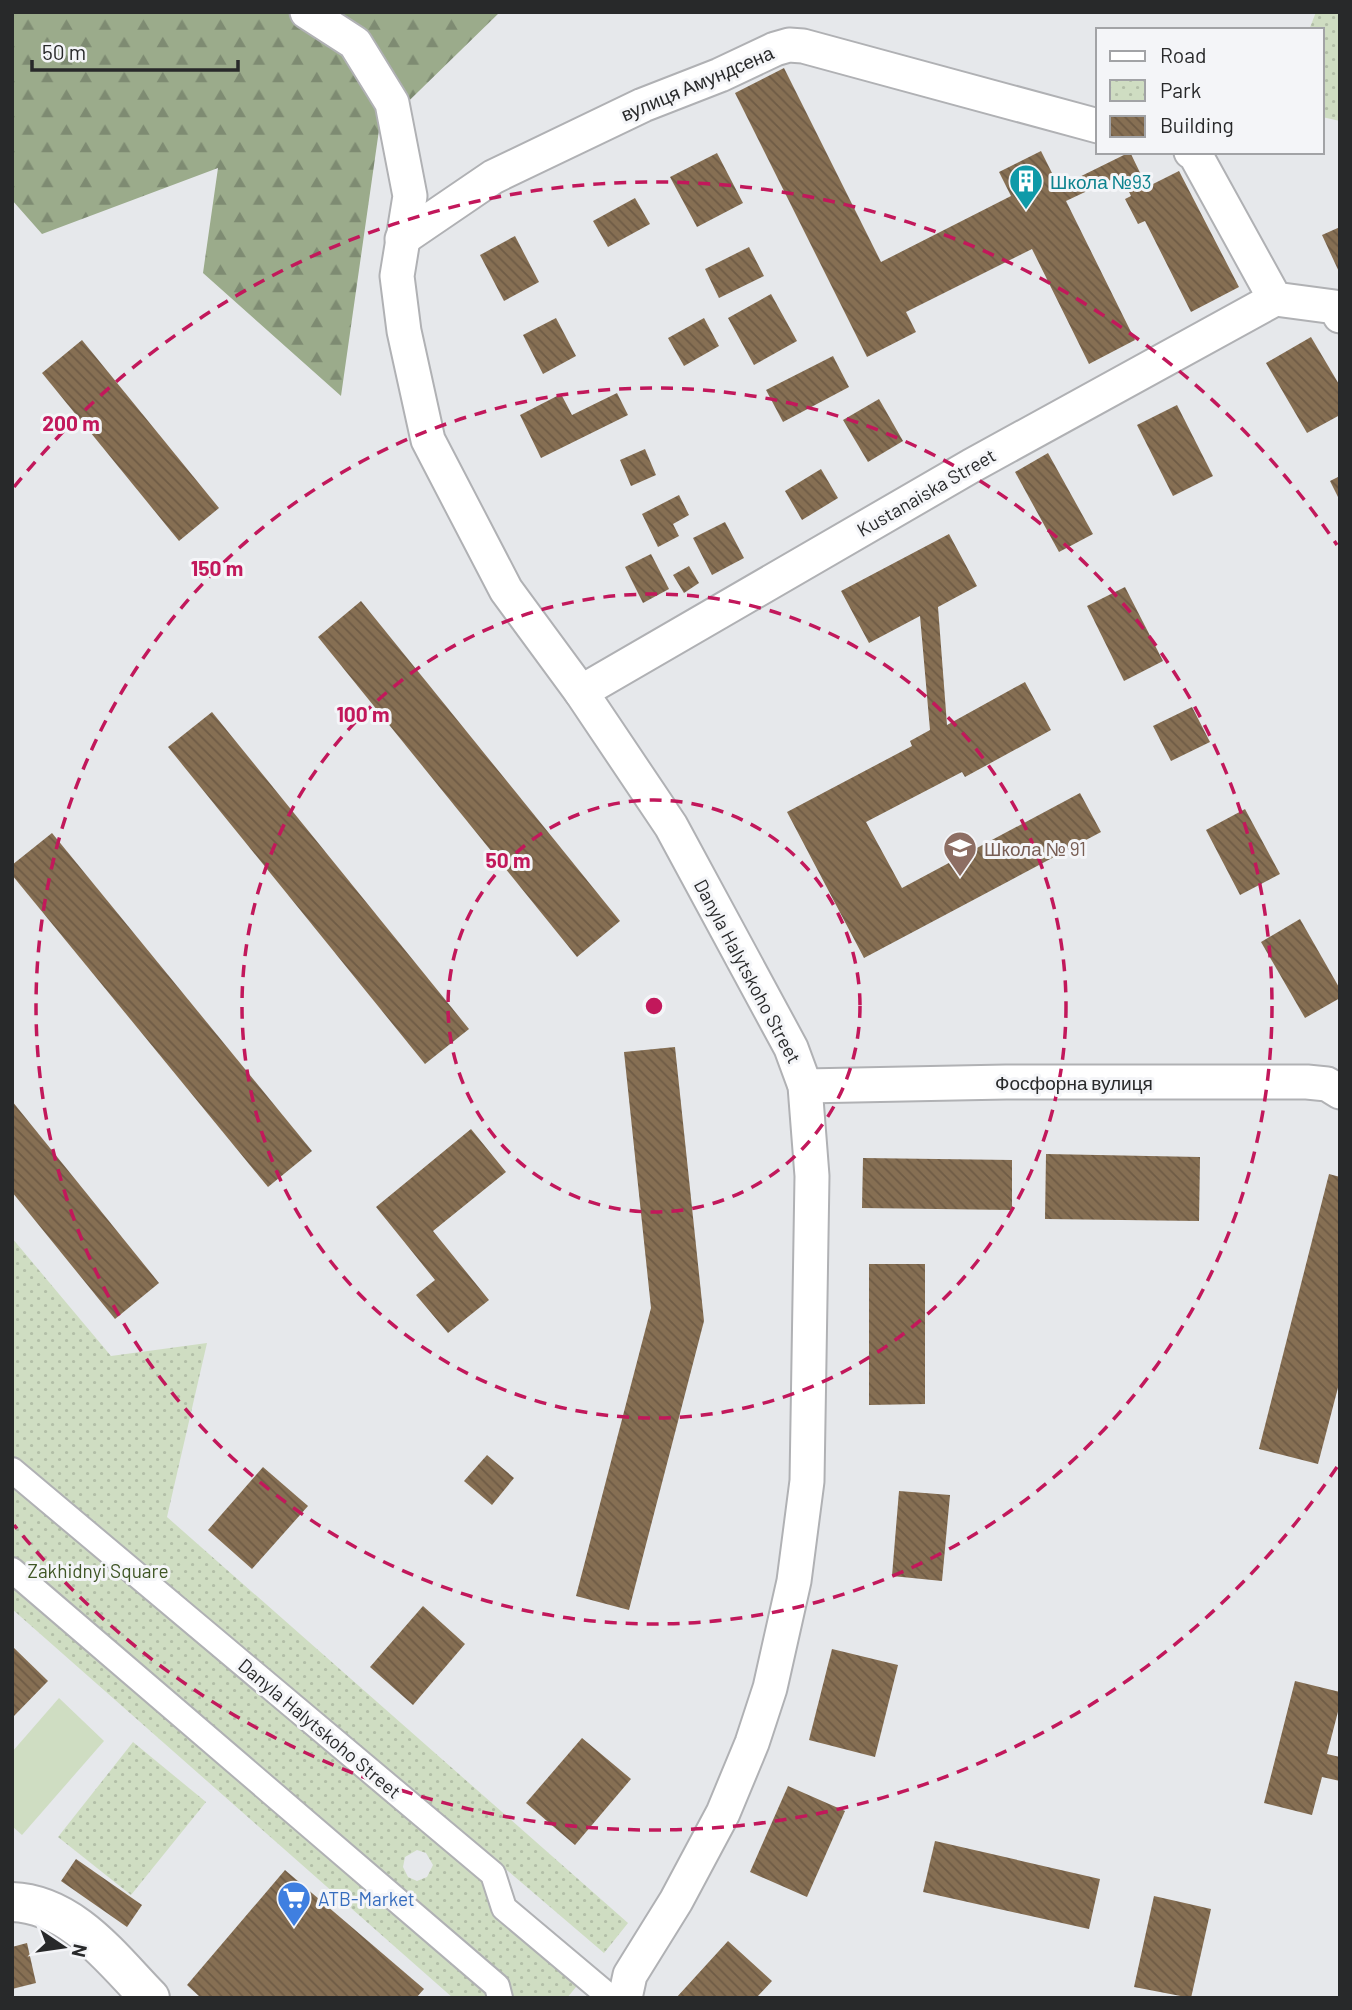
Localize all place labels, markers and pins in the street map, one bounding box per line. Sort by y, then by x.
building icon: Школа №93 [1007,162,1045,211]
place label: Школа №93 [1050,170,1152,193]
school or university icon: Школа № 91 [941,829,979,878]
place label: Школа № 91 [984,837,1086,860]
centre of rings [642,994,666,1018]
supermarket icon: ATB-Market [275,1879,313,1928]
place label: ATB-Market [318,1887,415,1910]

